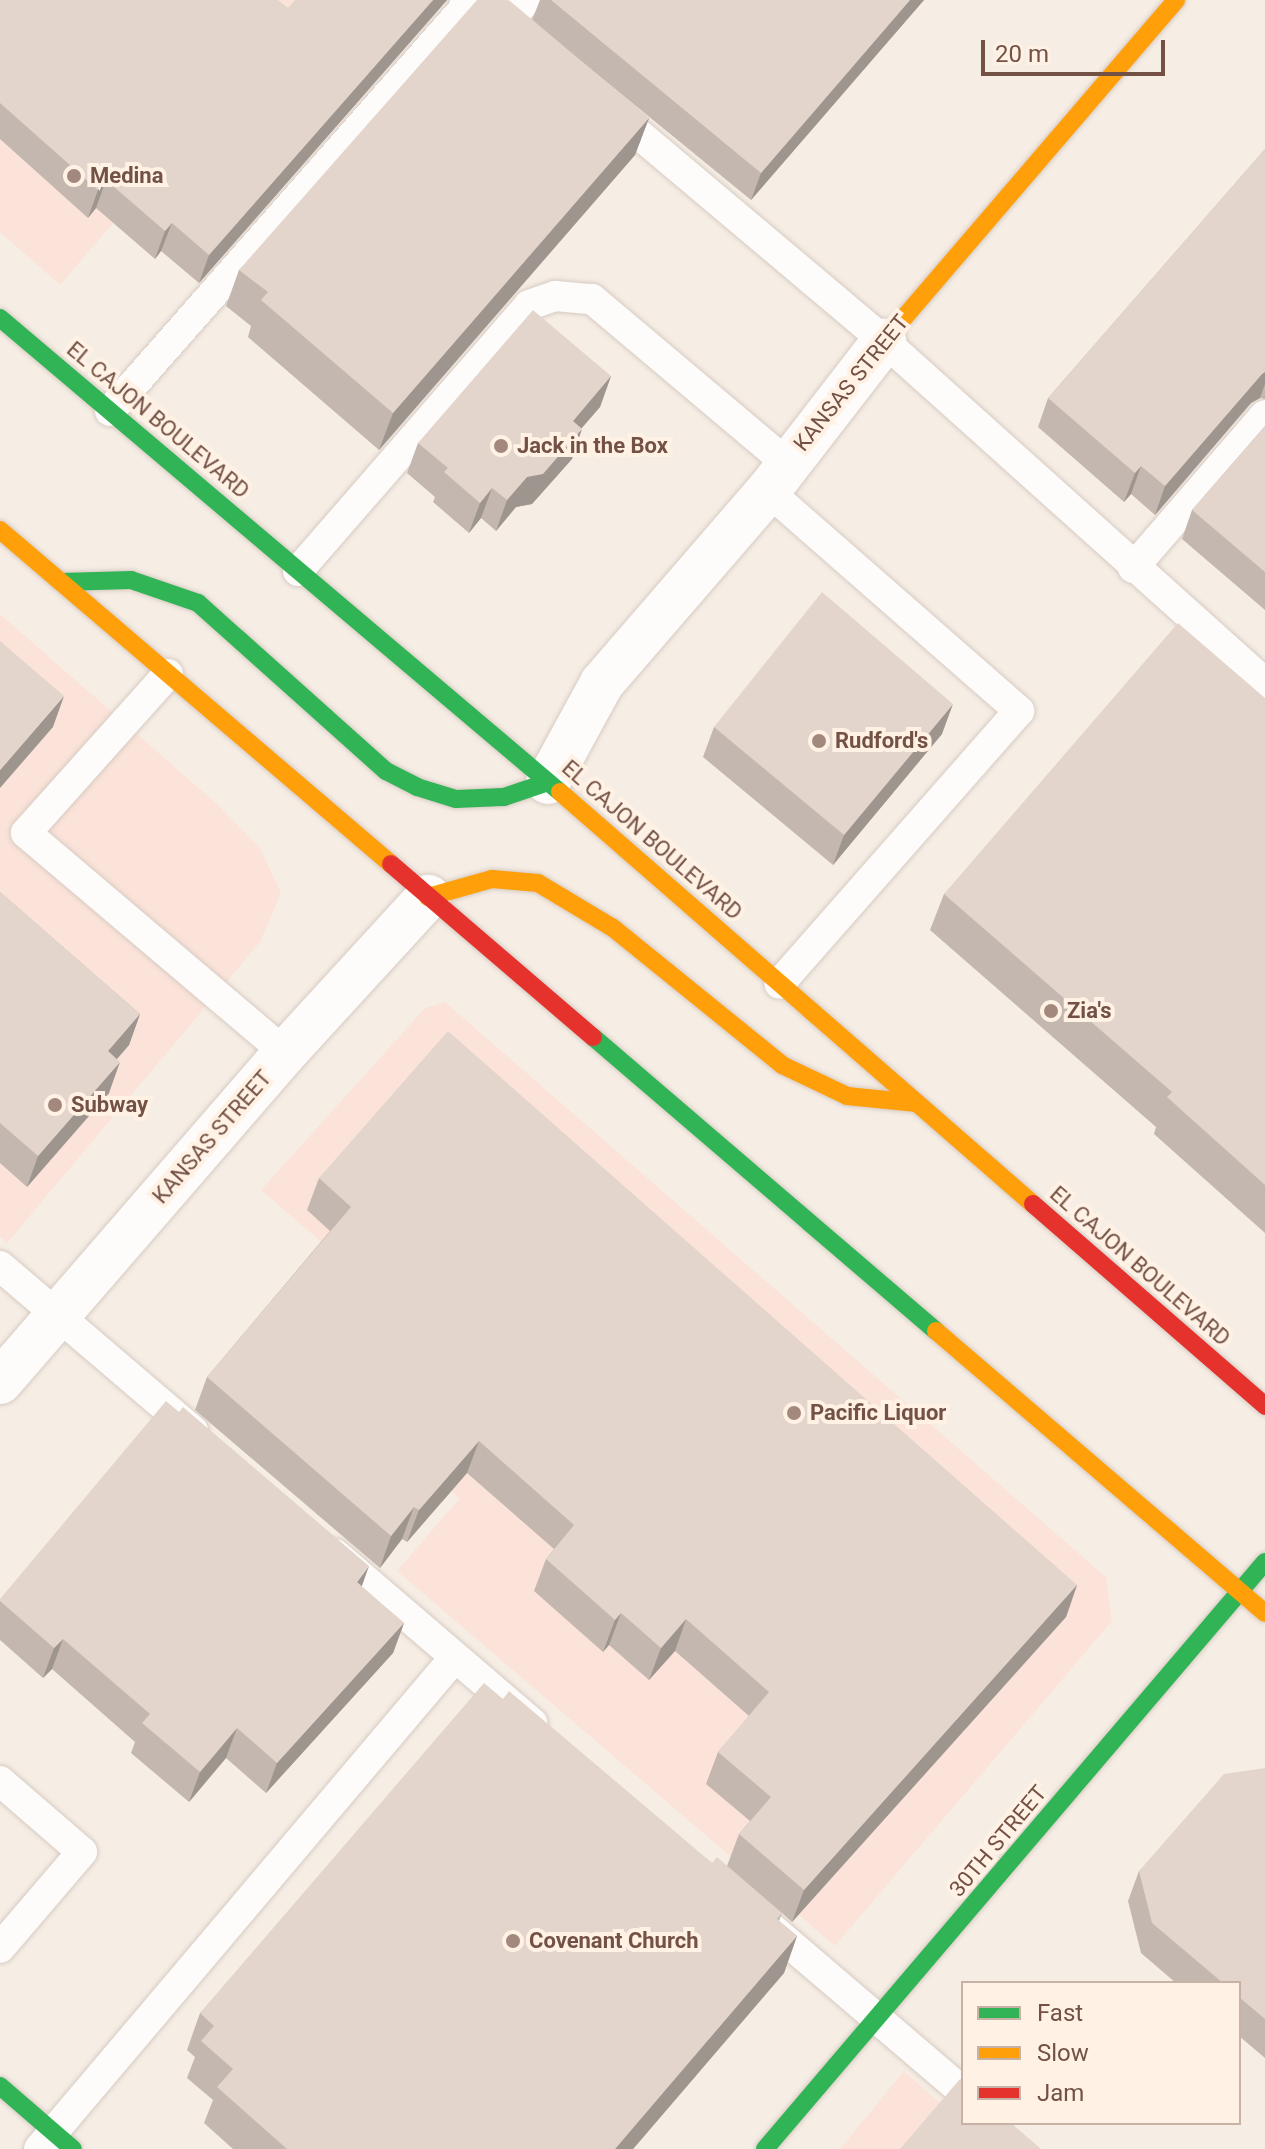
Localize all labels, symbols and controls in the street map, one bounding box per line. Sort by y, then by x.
scale bar [985,24,1169,74]
text: 20 m [995,40,1049,68]
place label: Medina [90,163,163,189]
marker: Medina [65,167,83,185]
street label: KANSAS STREET [788,309,914,457]
street label: EL CAJON BOULEVARD [61,336,255,504]
place label: Jack in the Box [517,433,668,459]
marker: Jack in the Box [492,437,510,455]
place label: Rudford's [835,728,928,754]
marker: Rudford's [810,732,828,750]
street label: EL CAJON BOULEVARD [557,755,747,925]
place label: Zia's [1067,998,1111,1024]
marker: Zia's [1042,1002,1060,1020]
street label: KANSAS STREET [147,1065,277,1209]
place label: Subway [71,1092,148,1118]
marker: Subway [46,1096,64,1114]
street label: EL CAJON BOULEVARD [1045,1181,1235,1351]
place label: Pacific Liquor [810,1400,946,1426]
marker: Pacific Liquor [785,1404,803,1422]
street label: 30TH STREET [944,1780,1052,1902]
place label: Covenant Church [529,1928,699,1954]
marker: Covenant Church [504,1932,522,1950]
legend [961,1981,1241,2125]
text: Fast [1037,1999,1083,2027]
text: Slow [1037,2039,1089,2067]
text: Jam [1037,2079,1084,2107]

